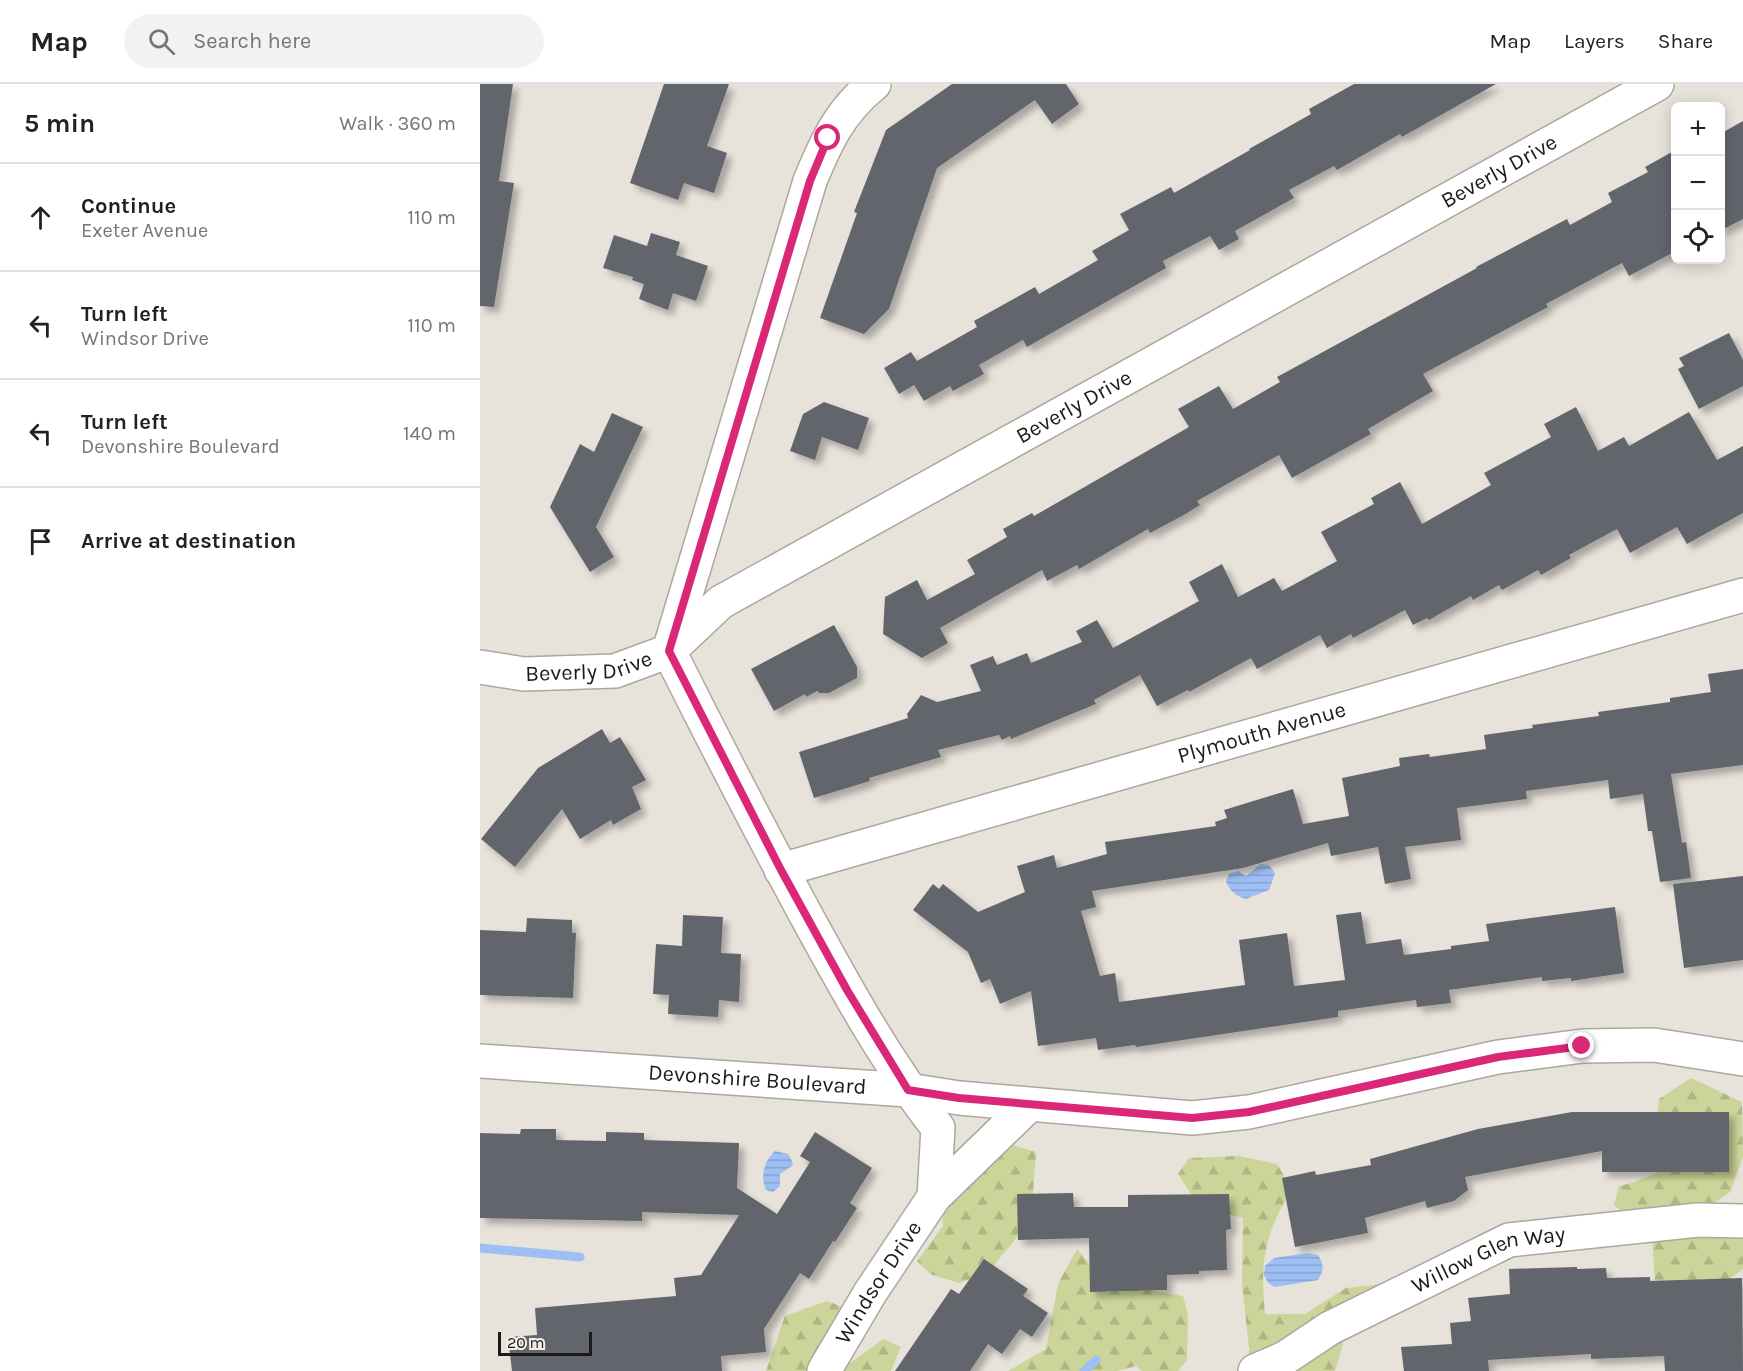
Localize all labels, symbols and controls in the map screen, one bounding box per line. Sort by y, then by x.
search box [124,14,544,68]
text: Map [30,25,88,58]
icon: search [145,25,178,58]
text: Search here [193,28,311,54]
text: Map [1489,29,1531,53]
text: Layers [1564,29,1625,53]
text: Share [1658,29,1713,53]
map controls [1671,102,1725,264]
button: + [1671,102,1725,156]
text: 5 min [24,108,95,139]
text: Walk · 360 m [339,112,456,135]
route start [814,124,840,150]
street label: Beverly Drive [1437,129,1562,214]
button: − [1671,156,1725,210]
text: Continue [81,193,176,219]
icon: ahead [24,201,57,234]
text: 110 m [407,206,456,229]
button: locate [1671,210,1725,264]
text: Exeter Avenue [81,219,208,242]
text: Turn left [81,301,168,327]
icon: left [24,309,57,342]
text: 110 m [407,314,456,337]
text: Windsor Drive [81,327,209,350]
street label: Beverly Drive [1011,364,1136,449]
text: Turn left [81,409,168,435]
icon: left [24,417,57,450]
text: 140 m [403,422,456,445]
text: Devonshire Boulevard [81,435,280,458]
icon: arrive [24,525,57,558]
text: Arrive at destination [81,528,296,554]
street label: Beverly Drive [525,645,656,687]
street label: Plymouth Avenue [1175,696,1349,769]
route end [1568,1032,1594,1058]
street label: Devonshire Boulevard [647,1059,867,1100]
street label: Windsor Drive [830,1216,927,1349]
street label: Willow Glen Way [1407,1221,1566,1299]
scale bar [498,1329,592,1356]
text: 20 m [507,1333,545,1352]

